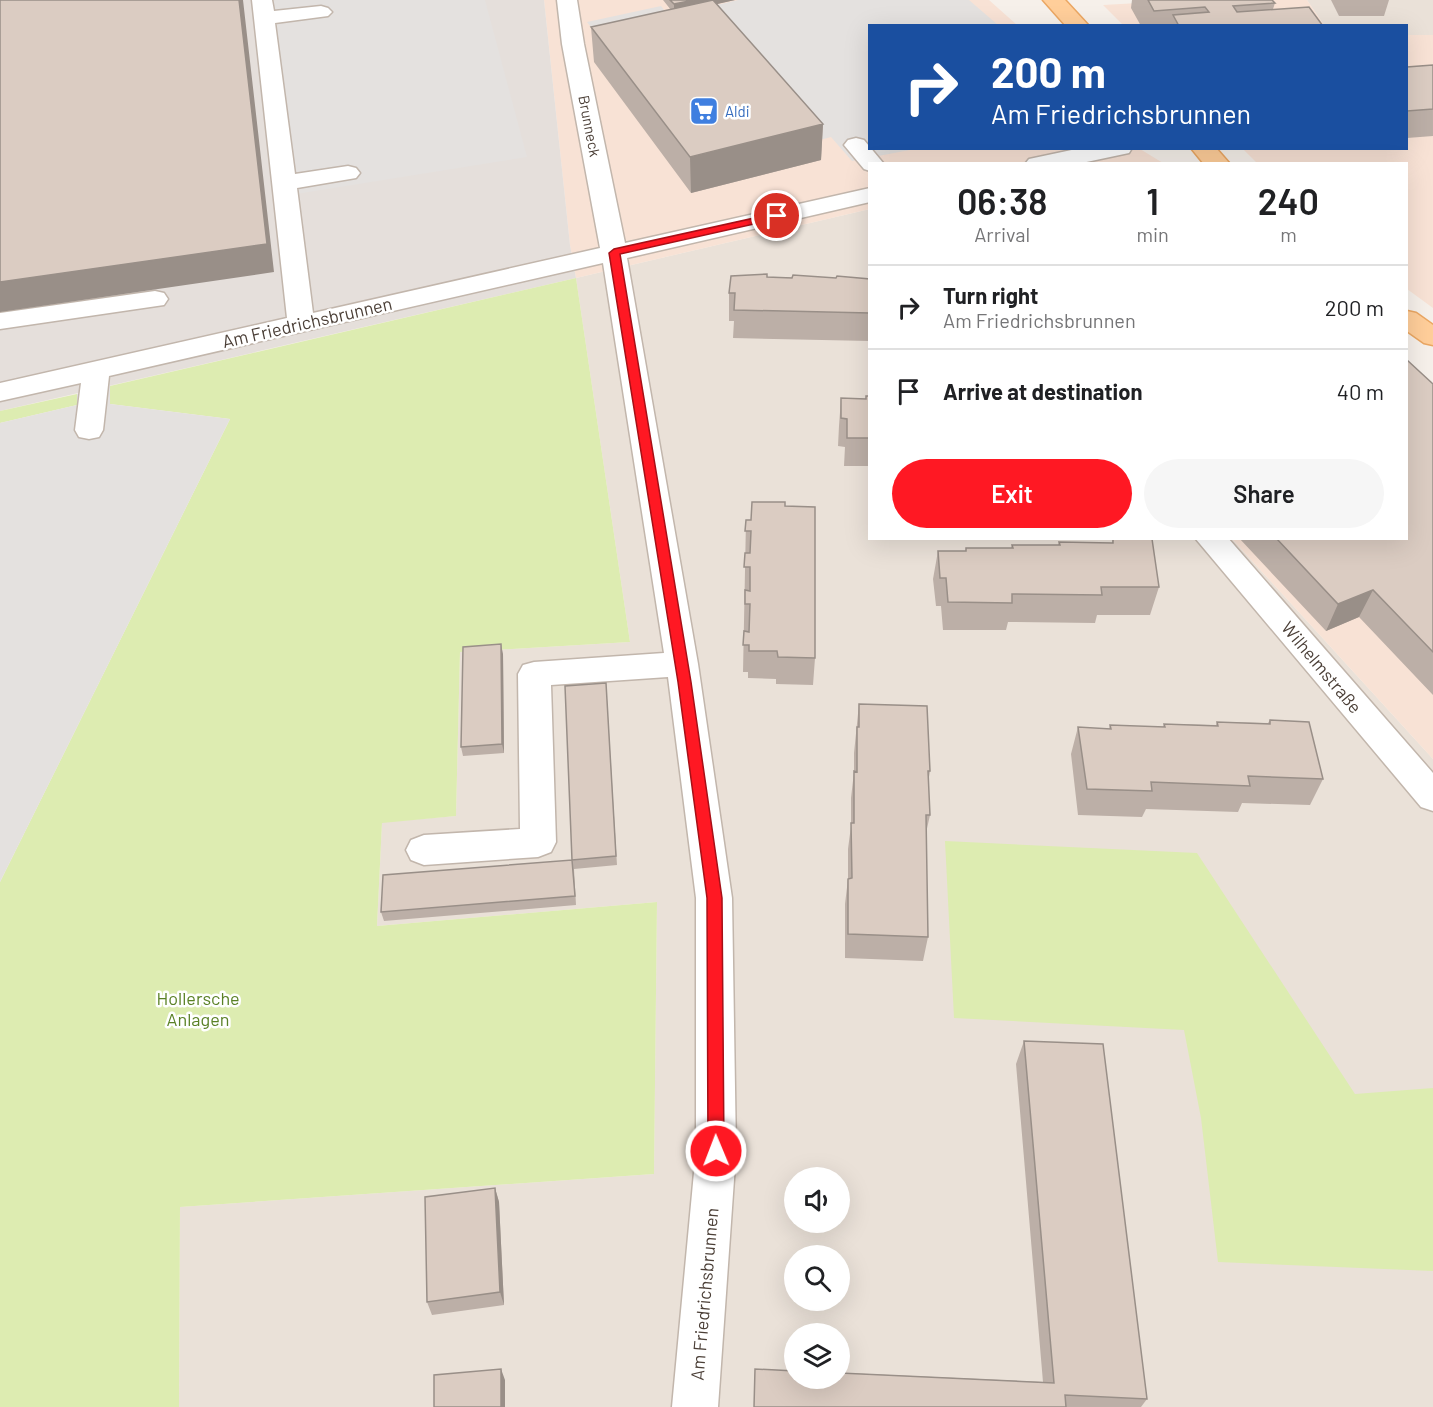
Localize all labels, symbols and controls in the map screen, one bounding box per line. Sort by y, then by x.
text: 200 m [991,46,1106,96]
icon: right [892,48,970,126]
street label: Brunneck [575,94,605,159]
supermarket icon: Aldi [688,95,720,127]
text: Am Friedrichsbrunnen [991,97,1251,129]
place label: Aldi [725,102,750,120]
text: 06:38 [957,179,1047,222]
text: 1 [1146,179,1159,222]
text: 240 [1258,179,1319,222]
pin [751,190,802,241]
icon: arrive [760,199,793,232]
text: Arrival [974,222,1030,246]
text: min [1136,222,1169,246]
text: m [1280,222,1297,246]
text: Turn right [943,282,1038,308]
icon: right [892,291,925,324]
street label: Am Friedrichsbrunnen [220,292,394,352]
text: 200 m [1325,294,1384,320]
text: Am Friedrichsbrunnen [943,308,1136,332]
icon: arrive [892,375,925,408]
text: Arrive at destination [943,378,1142,404]
text: 40 m [1337,378,1384,404]
button: Exit [892,459,1132,528]
button: Share [1144,459,1384,528]
street label: Wilhelmstraße [1277,617,1367,717]
park label: Hollersche Anlagen [156,987,240,1030]
position arrow [684,1119,748,1183]
map controls [784,1167,850,1389]
button: sound [784,1167,850,1233]
street label: Am Friedrichsbrunnen [685,1207,723,1381]
button: search [784,1245,850,1311]
button: layers [784,1323,850,1389]

